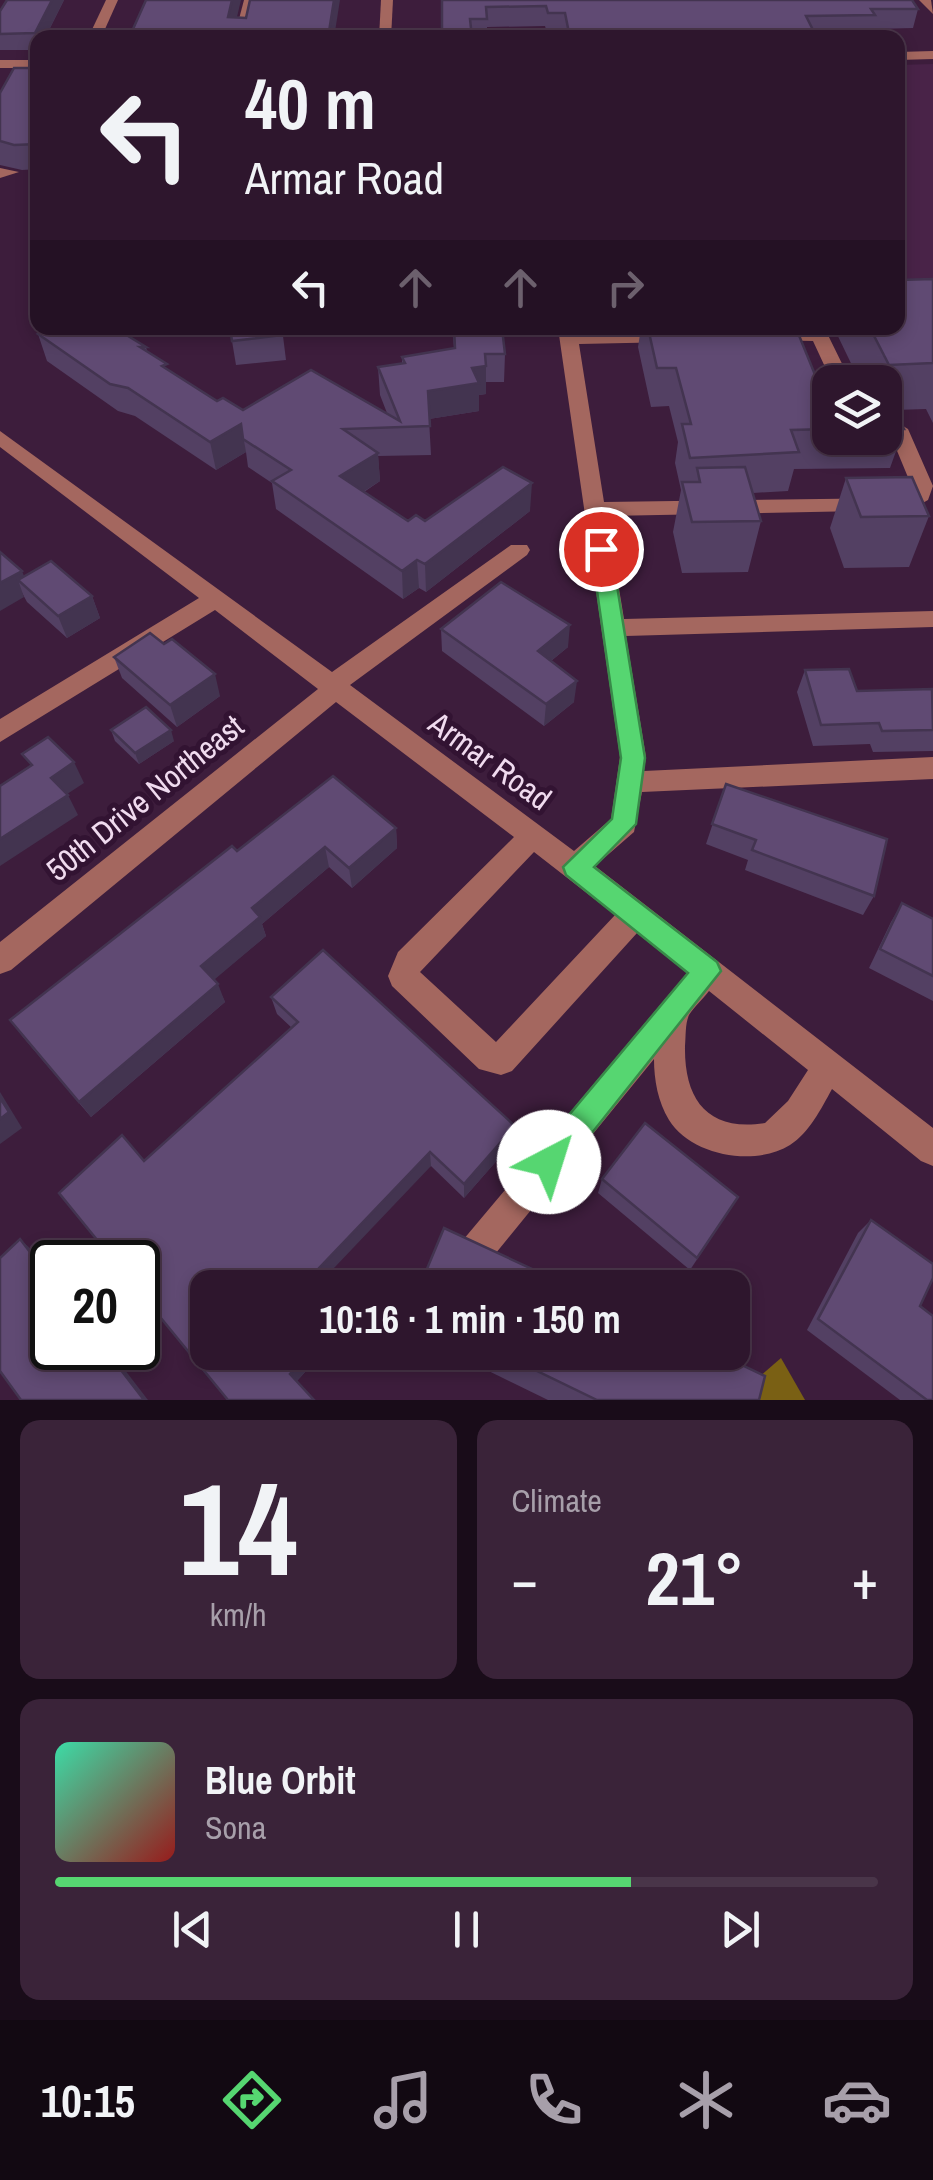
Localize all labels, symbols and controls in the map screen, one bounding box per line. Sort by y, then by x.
text: 40 m [245,57,376,151]
icon: left [80,70,210,200]
text: Armar Road [245,147,444,208]
icon: left [283,260,338,315]
icon: ahead [388,260,443,315]
icon: ahead [493,260,548,315]
icon: right [598,260,653,315]
map controls [812,365,902,455]
button: layers [812,365,902,455]
pin [559,507,644,592]
icon: arrive [574,522,629,577]
street label: Armar Road [420,701,560,820]
street label: 50th Drive Northeast [37,705,252,891]
position arrow [497,1110,601,1214]
speed limit sign: 20 [30,1240,160,1370]
text: 10:16 · 1 min · 150 m [319,1294,621,1345]
text: 14 [179,1440,298,1616]
text: Climate [512,1479,602,1522]
text: 21° [646,1527,744,1628]
text: − [512,1542,538,1616]
text: + [852,1542,878,1616]
text: km/h [210,1593,267,1636]
text: Blue Orbit [205,1755,356,1806]
text: Sona [205,1806,266,1849]
icon: previous [165,1902,220,1957]
icon: pause [439,1902,494,1957]
icon: next [713,1902,768,1957]
icon: directions [217,2065,287,2135]
icon: music [368,2065,438,2135]
icon: phone [519,2065,589,2135]
icon: climate [671,2065,741,2135]
icon: car [822,2065,892,2135]
text: 10:15 [41,2070,135,2131]

